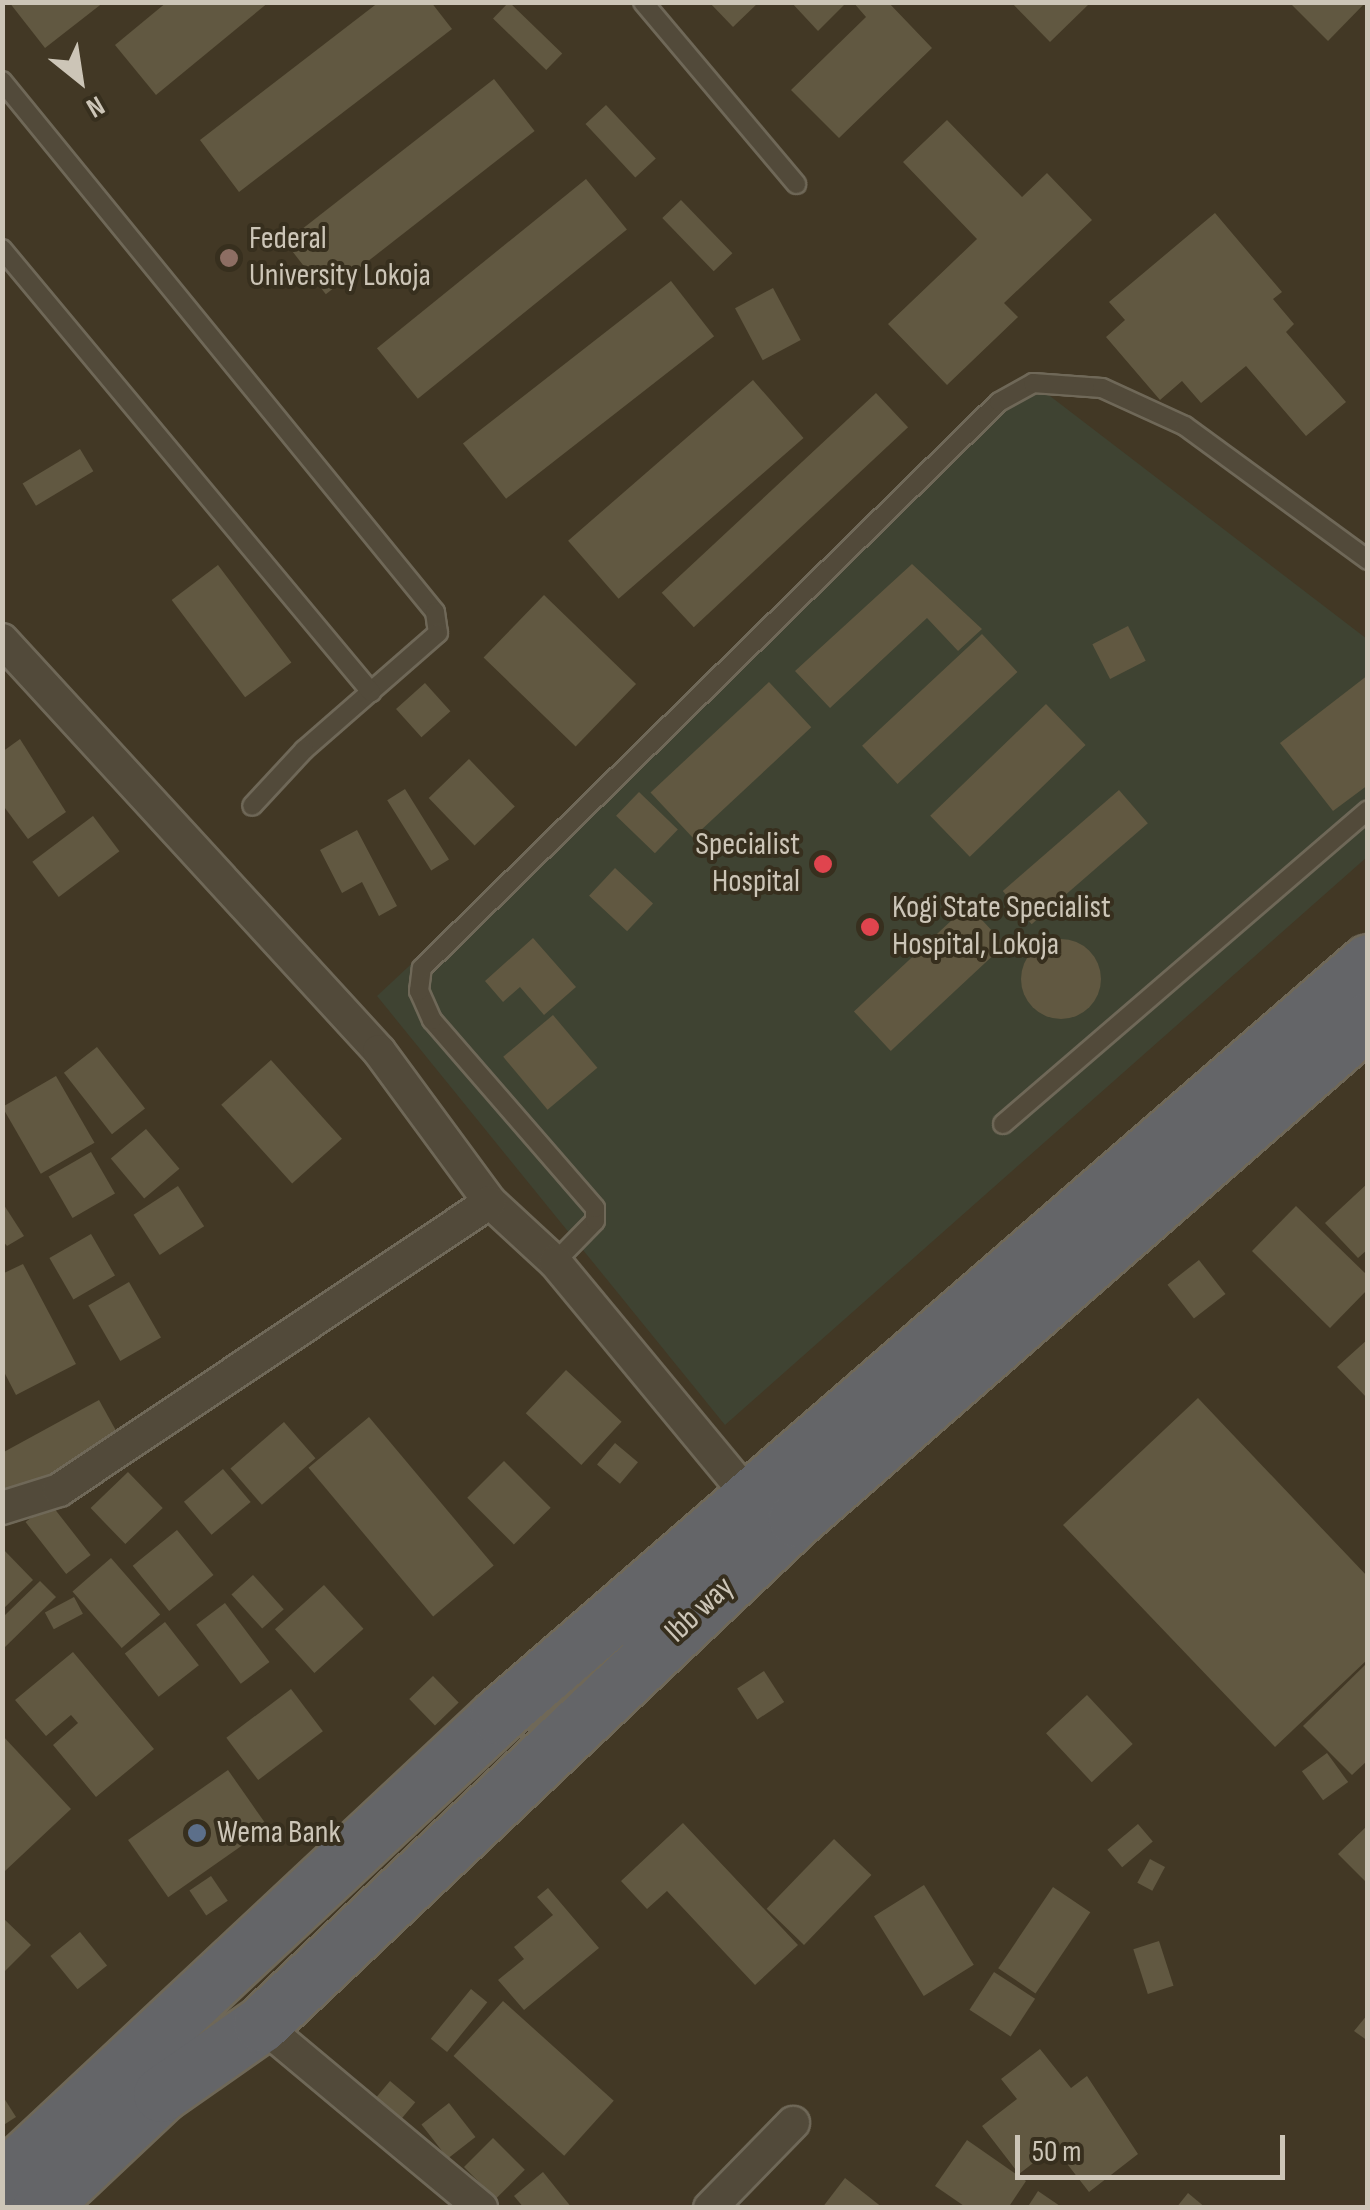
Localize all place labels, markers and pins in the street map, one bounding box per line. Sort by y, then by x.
place label: Federal University Lokoja [249,221,431,296]
marker: Federal University Lokoja [218,247,240,269]
place label: Specialist Hospital [695,827,800,902]
marker: Specialist Hospital [810,851,836,877]
place label: Kogi State Specialist Hospital, Lokoja [892,890,1111,965]
marker: Kogi State Specialist Hospital, Lokoja [857,914,883,940]
place label: Wema Bank [217,1814,341,1852]
marker: Wema Bank [186,1822,208,1844]

